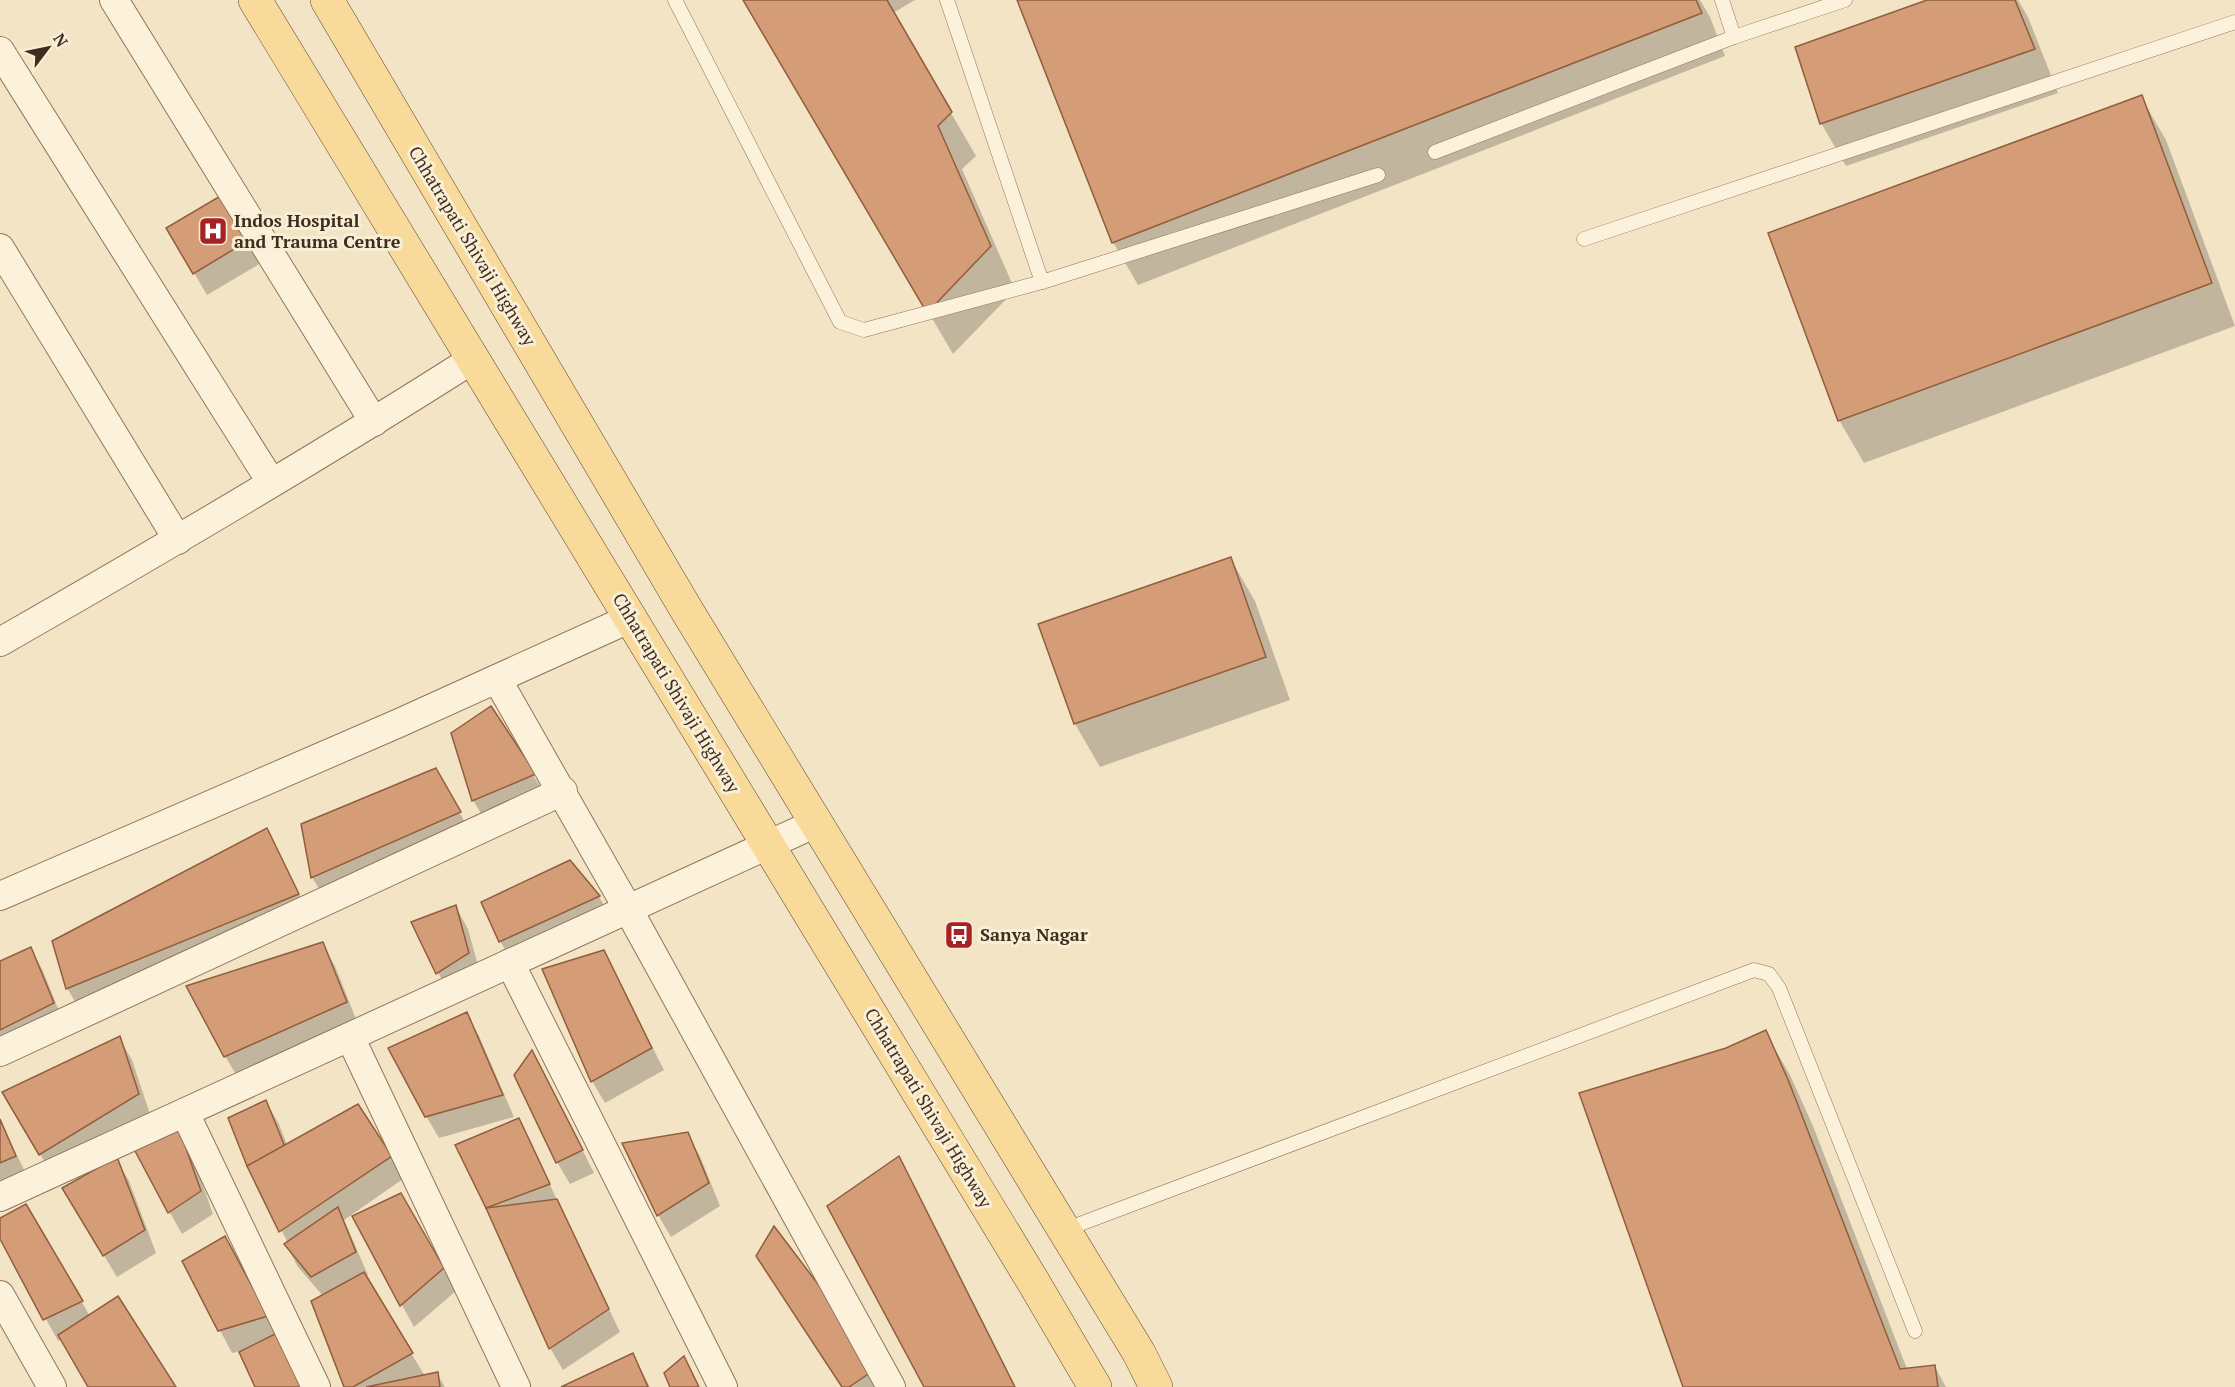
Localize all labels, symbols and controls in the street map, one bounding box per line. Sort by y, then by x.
north arrow [18,18,78,78]
text: N [48,29,73,51]
street label: Chhatrapati Shivaji Highway [404,141,543,351]
place label: Indos Hospital and Trauma Centre [234,208,401,253]
hospital icon: Indos Hospital and Trauma Centre [197,215,229,247]
street label: Chhatrapati Shivaji Highway [608,588,747,798]
bus stop icon: Sanya Nagar [943,919,975,951]
place label: Sanya Nagar [980,922,1088,946]
street label: Chhatrapati Shivaji Highway [860,1003,999,1213]

